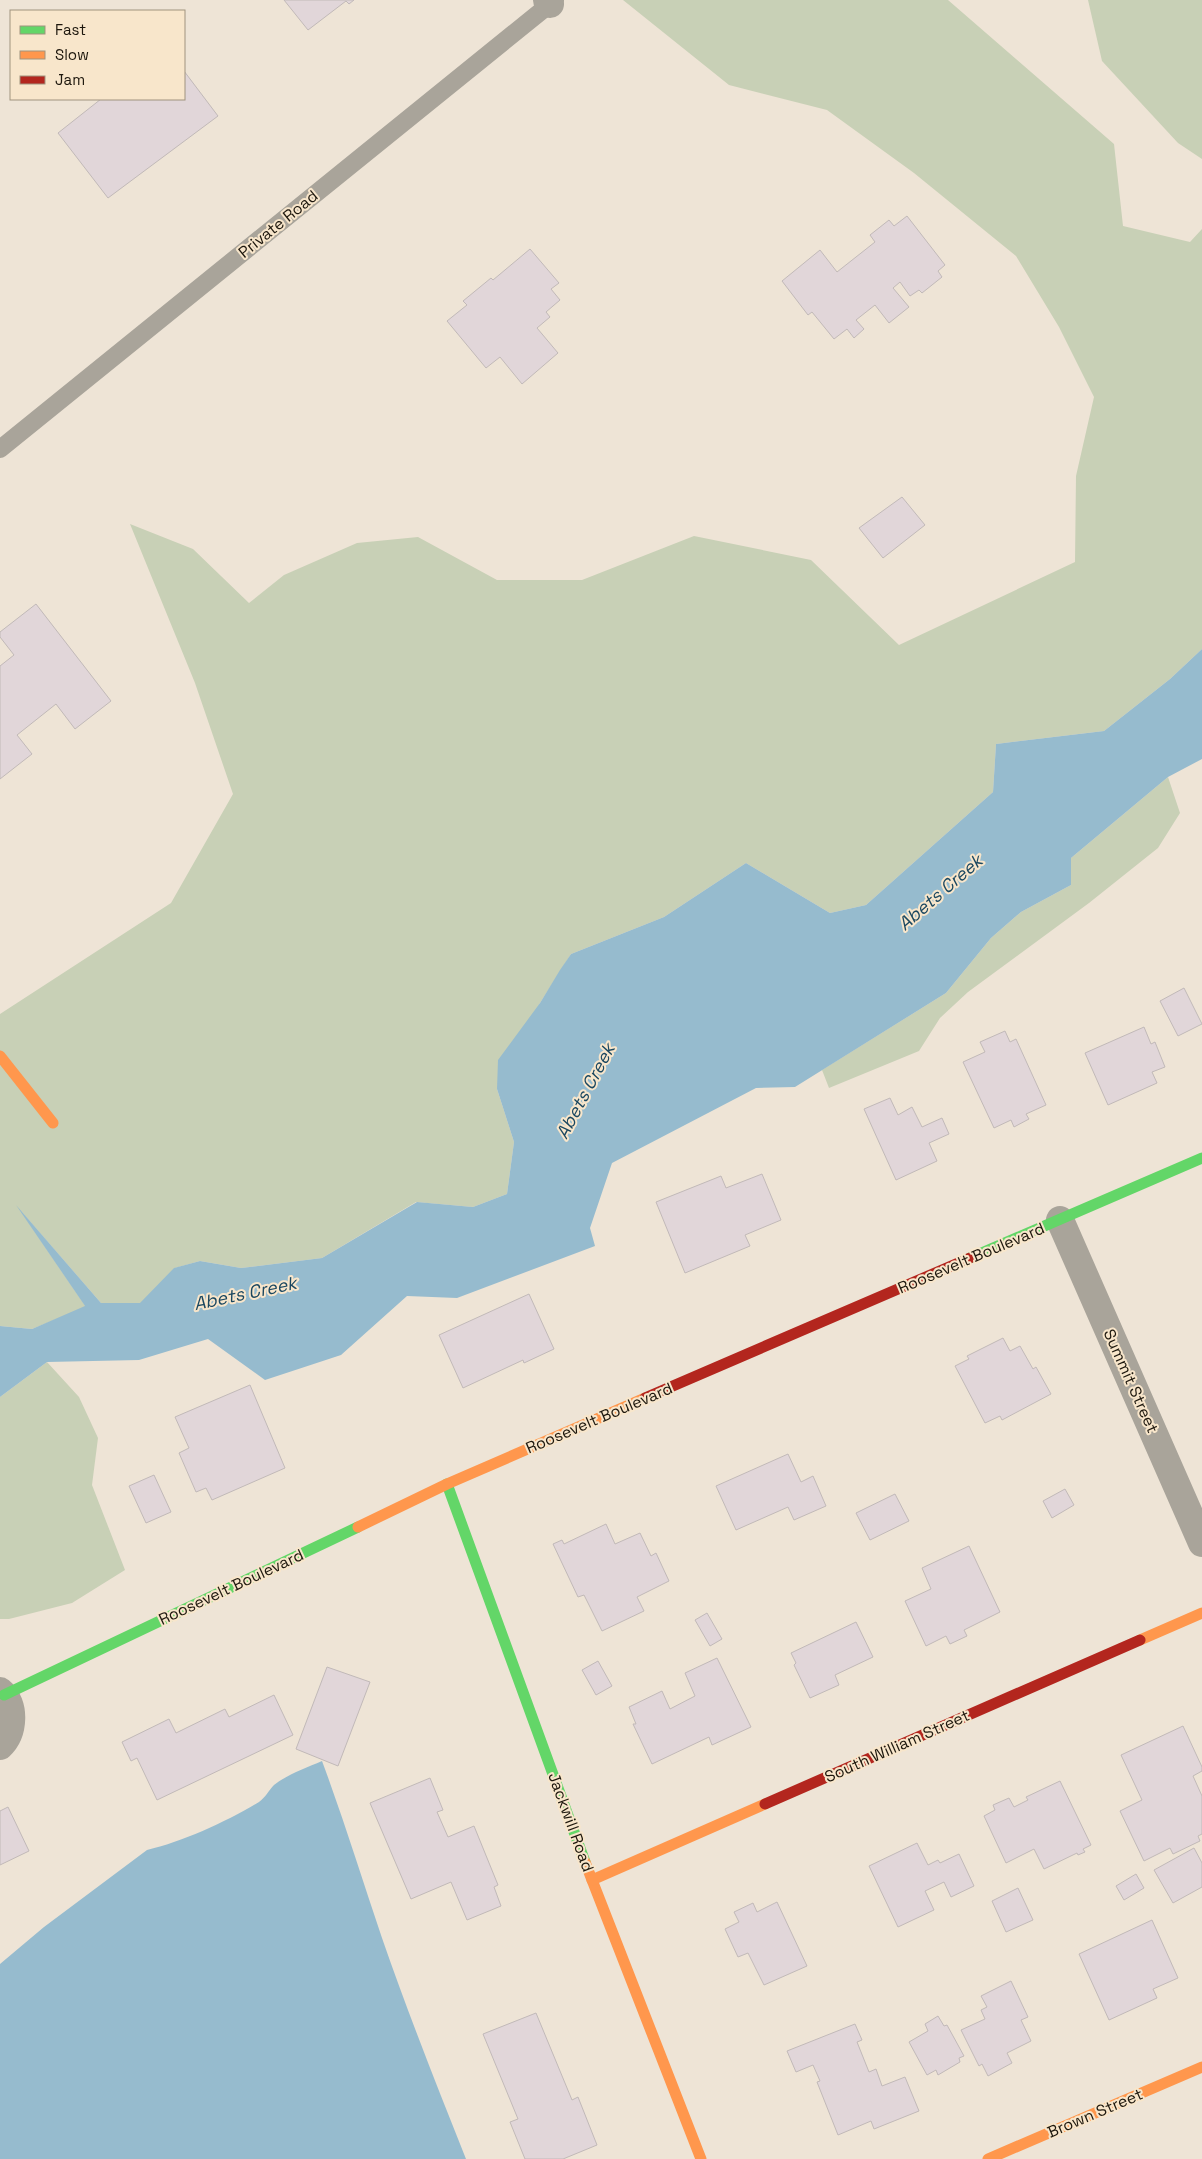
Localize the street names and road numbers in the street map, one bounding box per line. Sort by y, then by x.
street label: Private Road [234,185,322,263]
street label: Roosevelt Boulevard [894,1218,1048,1298]
street label: Summit Street [1099,1326,1163,1436]
street label: Roosevelt Boulevard [522,1378,676,1458]
street label: Roosevelt Boulevard [155,1544,307,1630]
street label: South William Street [821,1705,973,1787]
street label: Jackwill Road [543,1769,599,1875]
street label: Brown Street [1044,2083,1146,2143]

